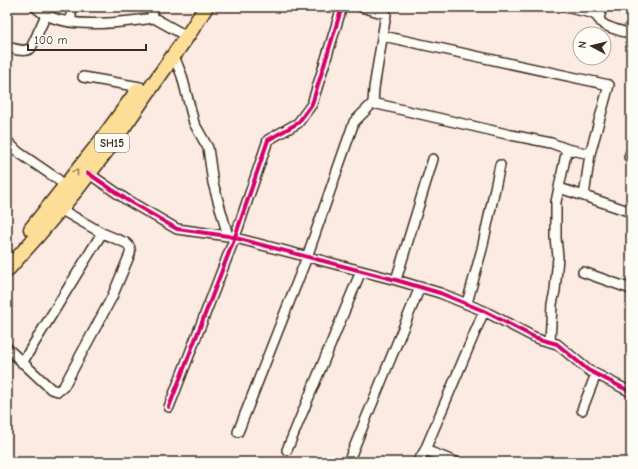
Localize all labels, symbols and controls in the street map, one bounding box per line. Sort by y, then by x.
scale bar [28,26,146,52]
north arrow [572,26,612,66]
text: 100 m [34,33,67,47]
text: N [576,40,589,49]
road number: SH15 [95,134,129,152]
one-way arrow [72,169,79,176]

